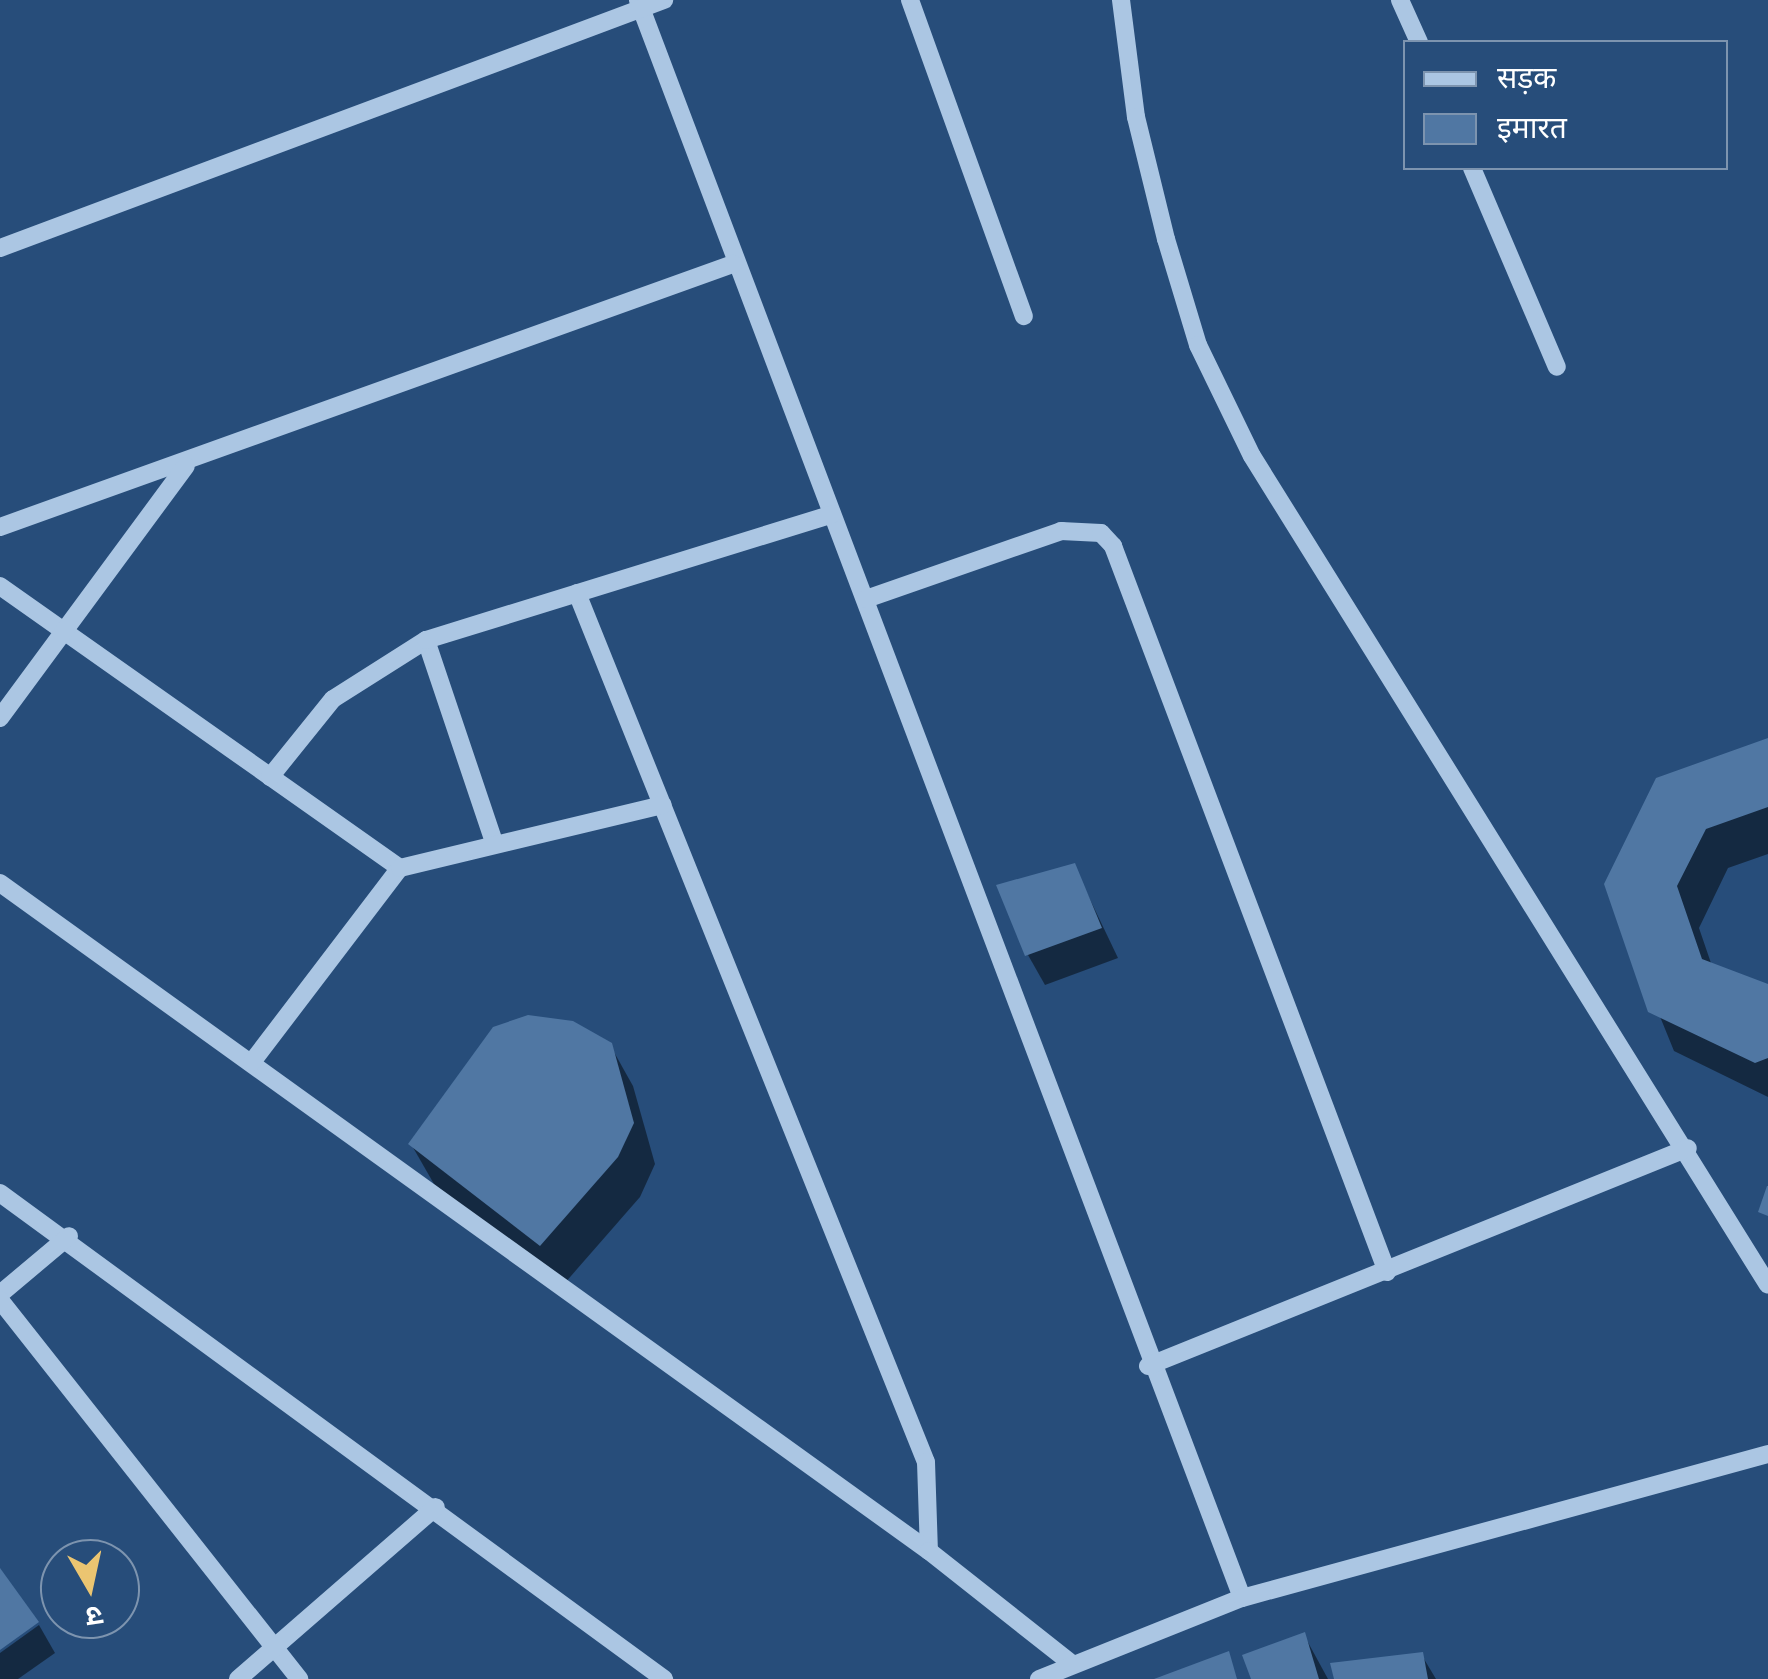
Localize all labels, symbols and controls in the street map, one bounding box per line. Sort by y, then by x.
legend [1403,40,1728,170]
text: सड़क [1497,58,1556,96]
text: इमारत [1497,108,1567,146]
north arrow [40,1539,140,1639]
text: उ [84,1599,105,1636]

